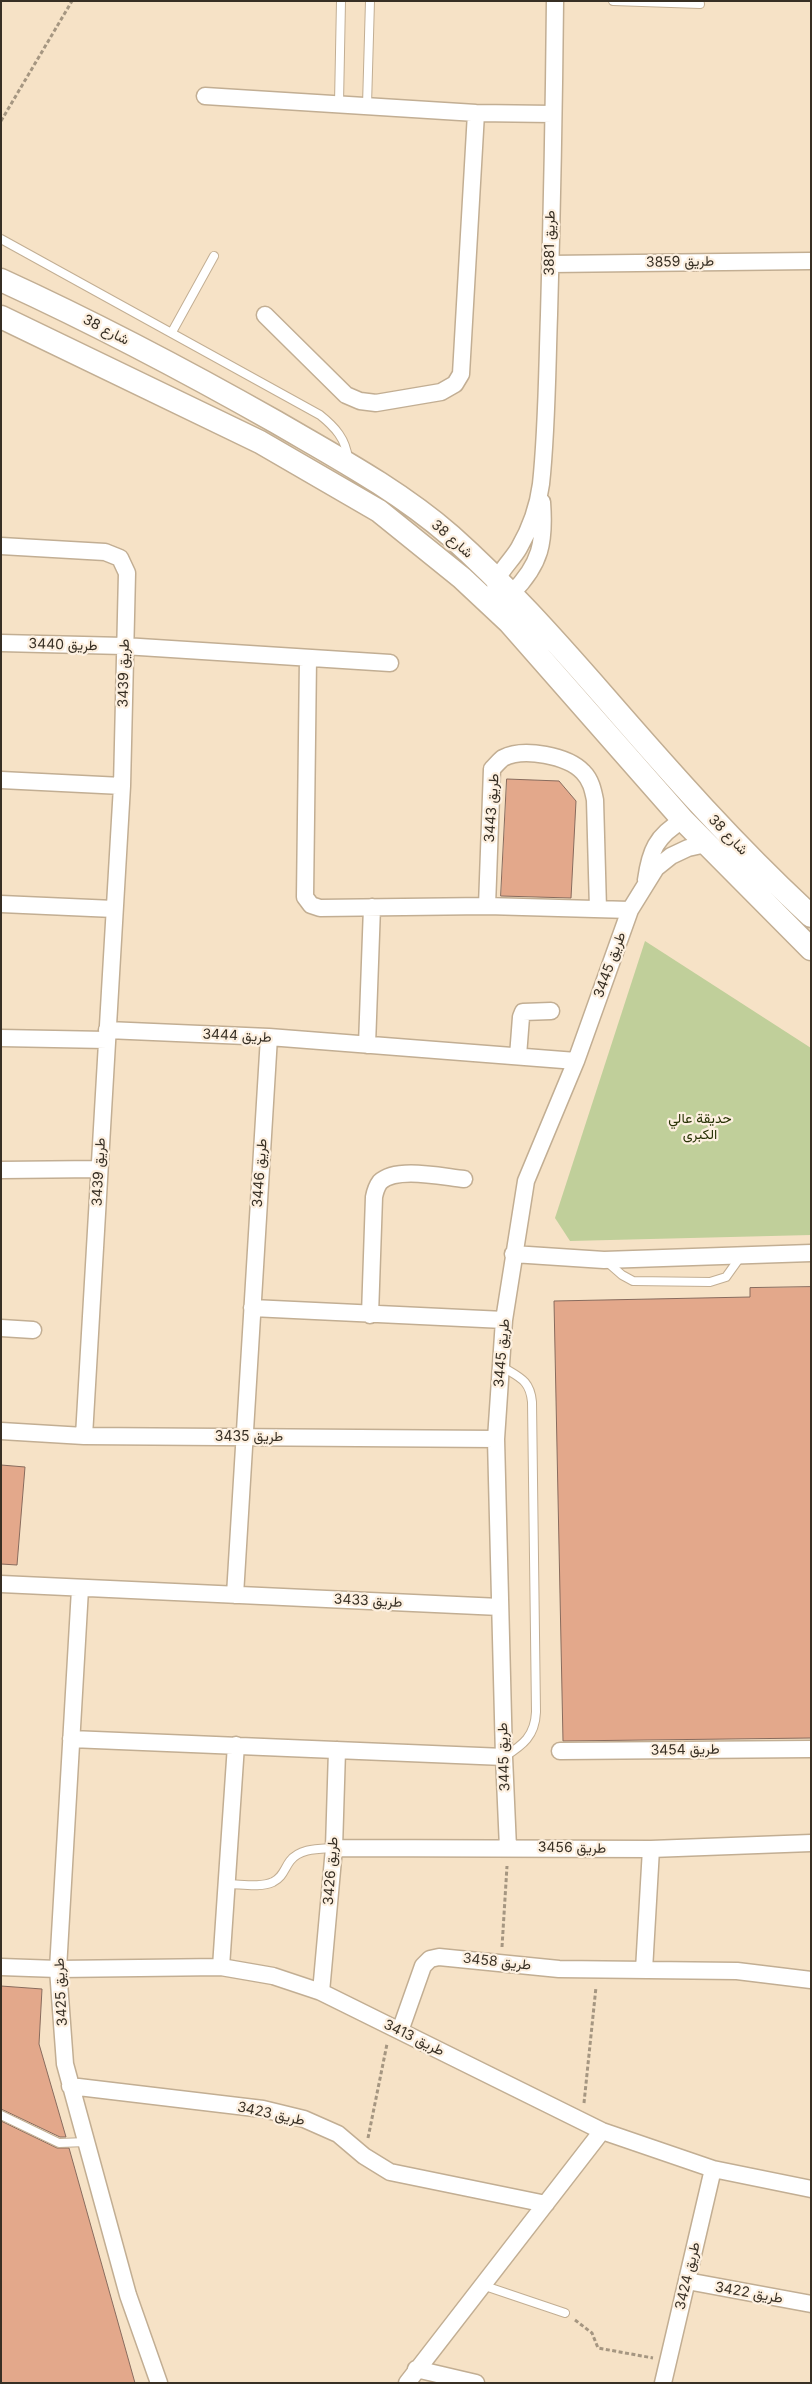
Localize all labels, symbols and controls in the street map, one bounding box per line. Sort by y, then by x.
street label: طريق 3881 [541,210,559,276]
street label: طريق 3859 [646,253,714,271]
street label: شارع 38 [80,311,132,349]
street label: شارع 38 [428,516,476,562]
street label: طريق 3440 [28,635,98,655]
street label: طريق 3439 [115,639,133,707]
street label: طريق 3443 [481,773,503,843]
street label: شارع 38 [705,811,751,859]
street label: طريق 3445 [590,930,630,1000]
street label: طريق 3444 [202,1026,272,1046]
park label: حديقة عالي الكبرى [668,1111,732,1144]
street label: طريق 3439 [89,1137,109,1207]
street label: طريق 3446 [249,1138,271,1208]
street label: طريق 3445 [491,1318,513,1388]
street label: طريق 3435 [215,1429,283,1445]
street label: طريق 3433 [333,1591,403,1611]
street label: طريق 3445 [494,1722,514,1792]
street label: طريق 3454 [650,1741,720,1759]
street label: طريق 3426 [320,1836,342,1906]
street label: طريق 3456 [538,1839,606,1857]
street label: طريق 3458 [462,1950,532,1974]
street label: طريق 3425 [51,1957,71,2027]
street label: طريق 3413 [381,2016,447,2060]
street label: طريق 3423 [236,2099,306,2129]
street label: طريق 3424 [672,2241,704,2311]
street label: طريق 3422 [714,2279,784,2307]

